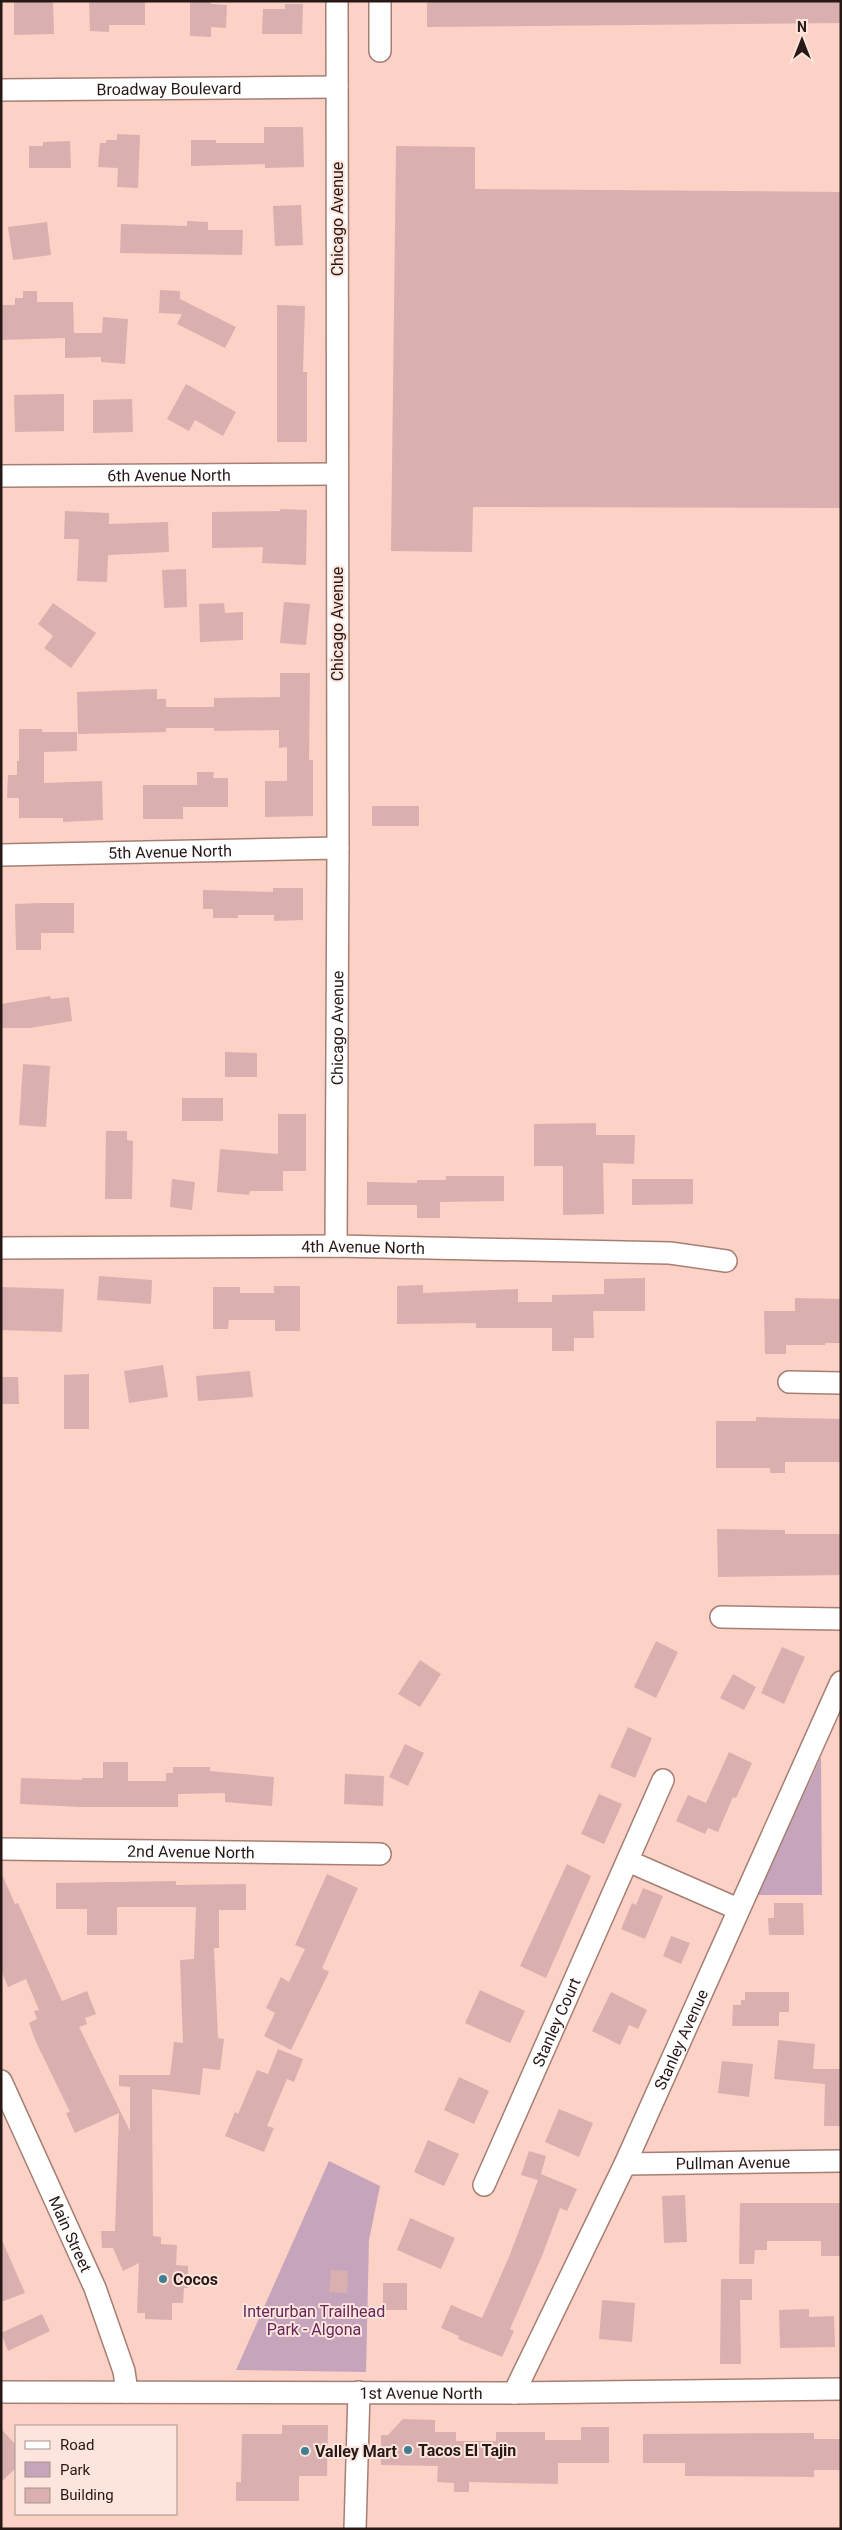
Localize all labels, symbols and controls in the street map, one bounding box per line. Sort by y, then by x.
north arrow [777,15,827,65]
text: N [797,19,807,35]
street label: Broadway Boulevard [96,79,242,99]
street label: Chicago Avenue [328,162,347,276]
street label: 6th Avenue North [107,466,231,485]
street label: Chicago Avenue [328,567,347,681]
street label: 5th Avenue North [108,841,232,863]
street label: Chicago Avenue [328,971,347,1085]
street label: 4th Avenue North [301,1237,425,1258]
street label: 2nd Avenue North [127,1842,255,1862]
street label: Stanley Court [528,1975,584,2070]
street label: Stanley Avenue [650,1986,712,2093]
street label: Pullman Avenue [676,2153,790,2173]
street label: Main Street [44,2193,96,2275]
place label: Cocos [173,2270,218,2289]
marker: Cocos [157,2273,169,2285]
park label: Interurban Trailhead Park - Algona [243,2302,385,2339]
street label: 1st Avenue North [359,2384,483,2403]
legend [15,2425,178,2515]
text: Road [60,2436,94,2454]
place label: Tacos El Tajin [418,2441,516,2460]
place label: Valley Mart [315,2442,398,2461]
marker: Tacos El Tajin [402,2444,414,2456]
marker: Valley Mart [299,2445,311,2457]
text: Park [60,2461,91,2479]
text: Building [60,2486,114,2504]

